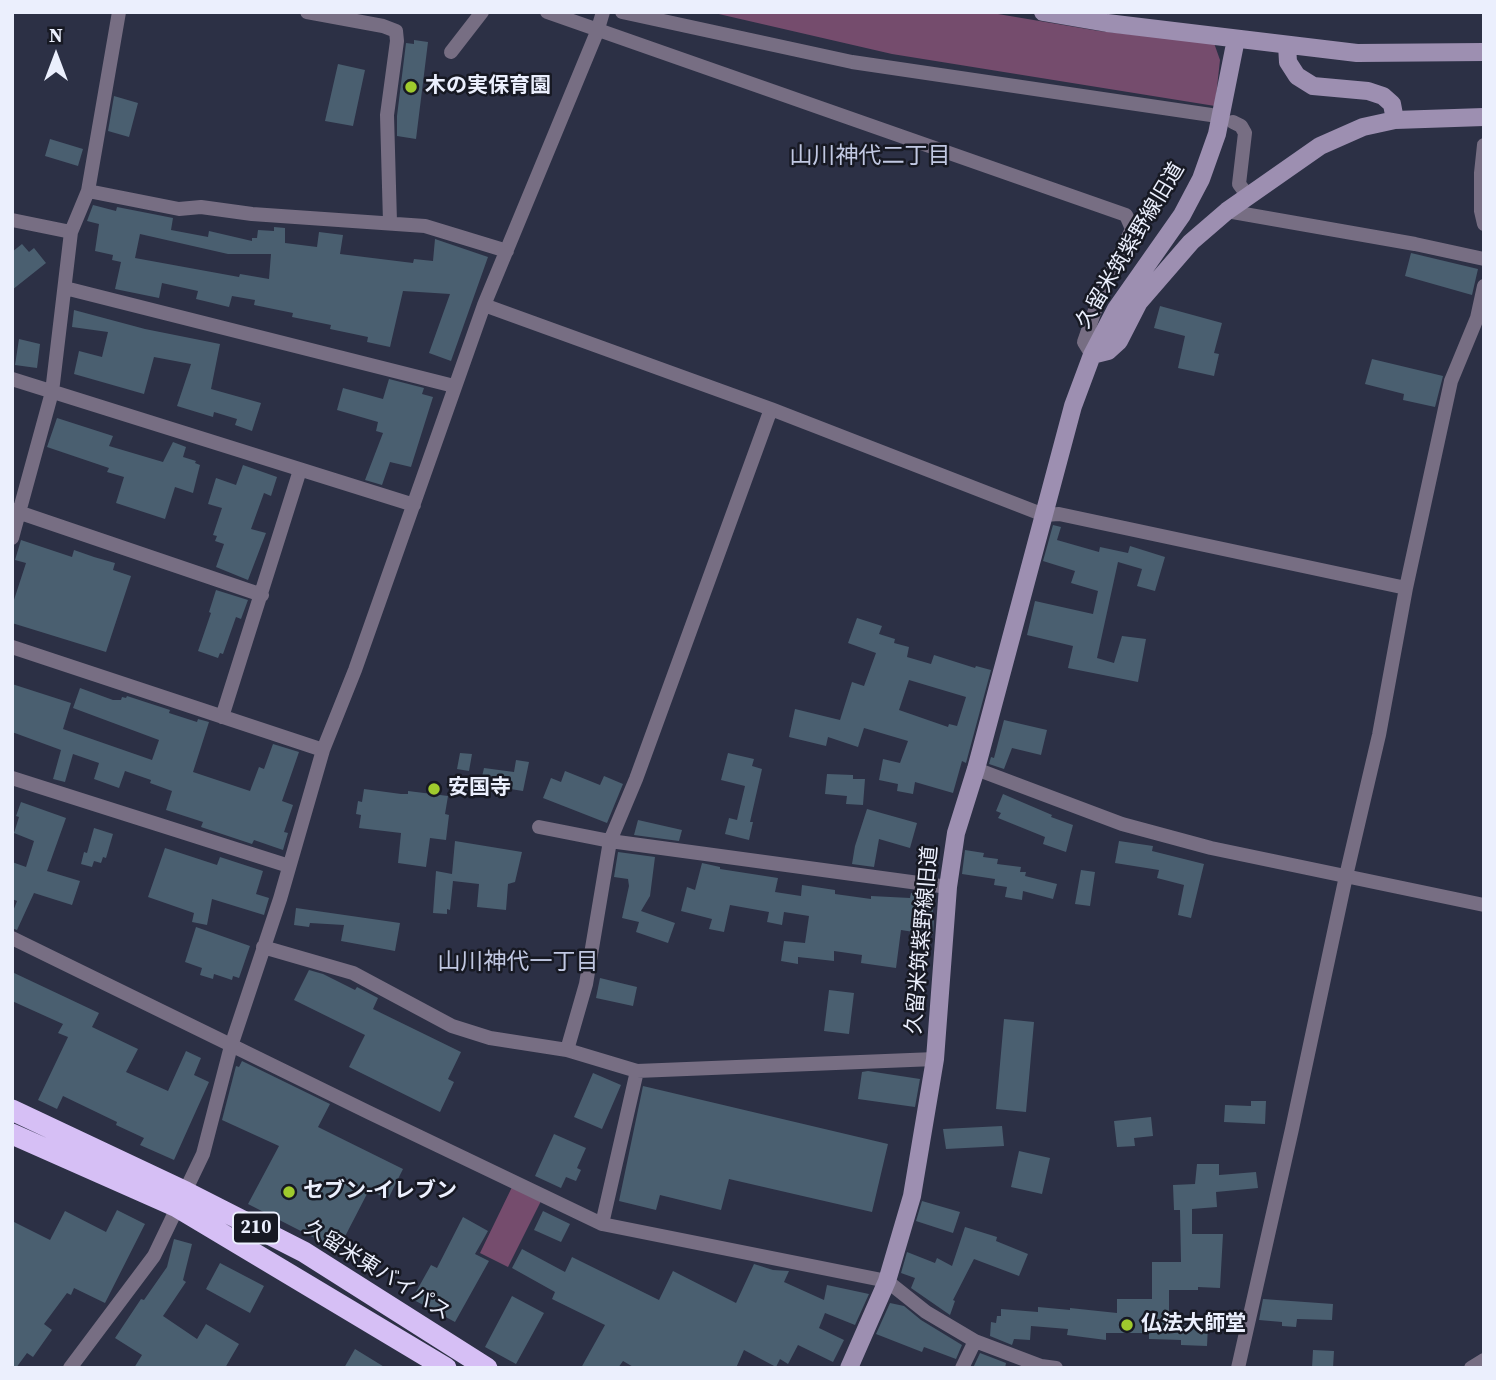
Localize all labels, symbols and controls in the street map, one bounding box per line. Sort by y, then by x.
north arrow [21,21,91,91]
text: N [49,22,63,48]
place label: 木の実保育園 [425,74,551,100]
marker: 木の実保育園 [403,79,419,95]
district label: 山川神代二丁目 [790,143,950,171]
street label: 久留米筑紫野線旧道 [1072,159,1190,333]
place label: 安国寺 [448,776,511,802]
marker: 安国寺 [426,781,442,797]
street label: 久留米筑紫野線旧道 [902,845,944,1035]
district label: 山川神代一丁目 [438,949,598,977]
place label: セブン-イレブン [303,1179,457,1205]
marker: セブン-イレブン [281,1184,297,1200]
road number: 210 [233,1212,279,1244]
street label: 久留米東バイパス [299,1216,455,1326]
place label: 仏法大師堂 [1141,1312,1246,1338]
marker: 仏法大師堂 [1119,1317,1135,1333]

